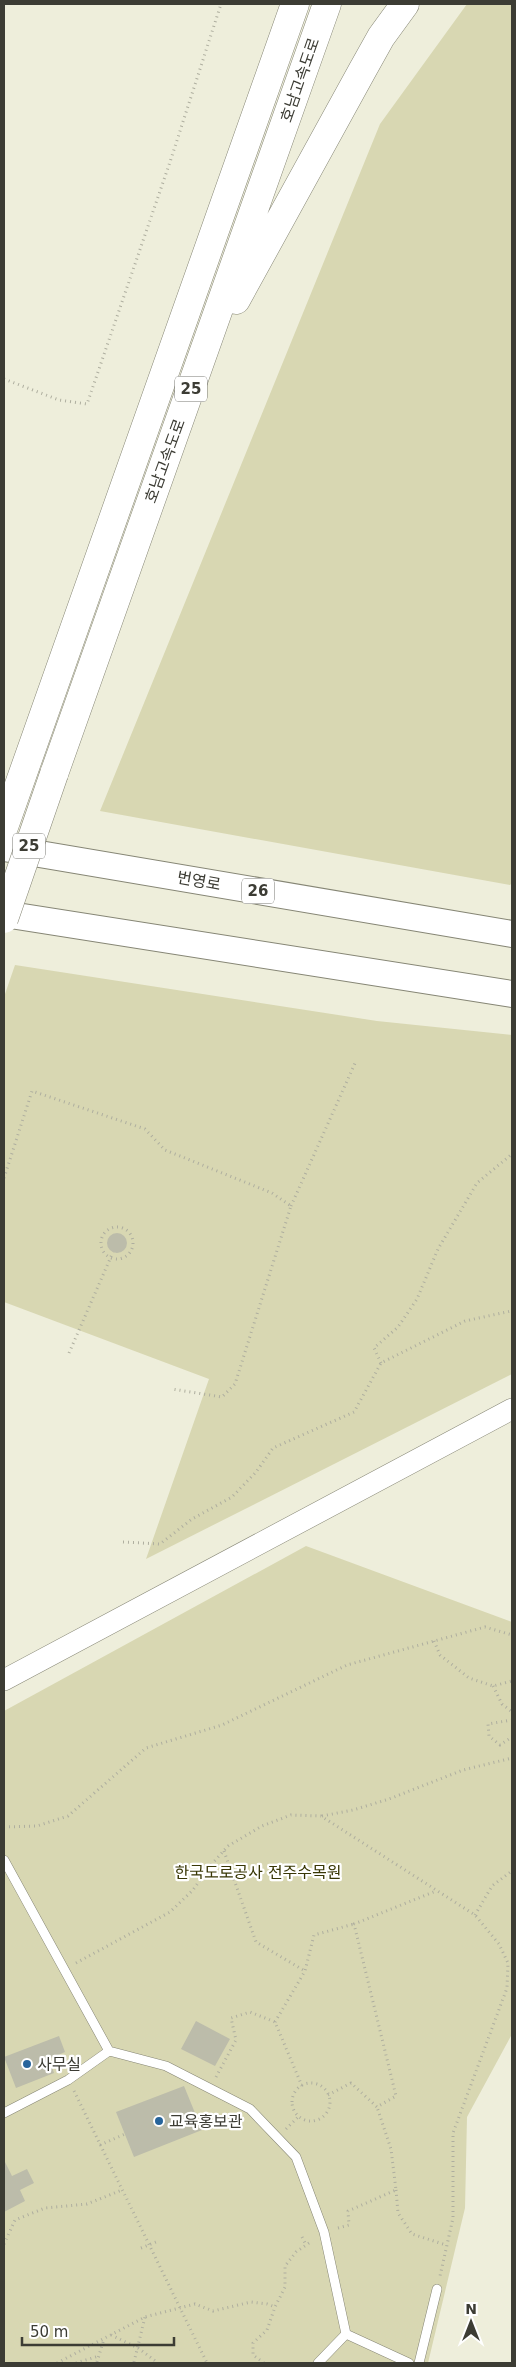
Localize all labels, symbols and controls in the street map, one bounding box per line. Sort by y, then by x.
street label: 호남고속도로 [277,35,323,125]
road number: 25 [175,376,207,402]
street label: 호남고속도로 [141,416,189,506]
road number: 25 [13,834,45,858]
street label: 번영로 [176,868,223,894]
road number: 26 [242,878,274,904]
park label: 한국도로공사 전주수목원 [174,1863,342,1882]
place label: 사무실 [37,2055,81,2074]
marker: 사무실 [21,2058,33,2070]
place label: 교육홍보관 [169,2112,243,2131]
marker: 교육홍보관 [153,2115,165,2127]
north arrow [446,2297,496,2347]
text: N [465,2301,477,2317]
scale bar [22,2314,175,2346]
text: 50 m [30,2323,68,2341]

